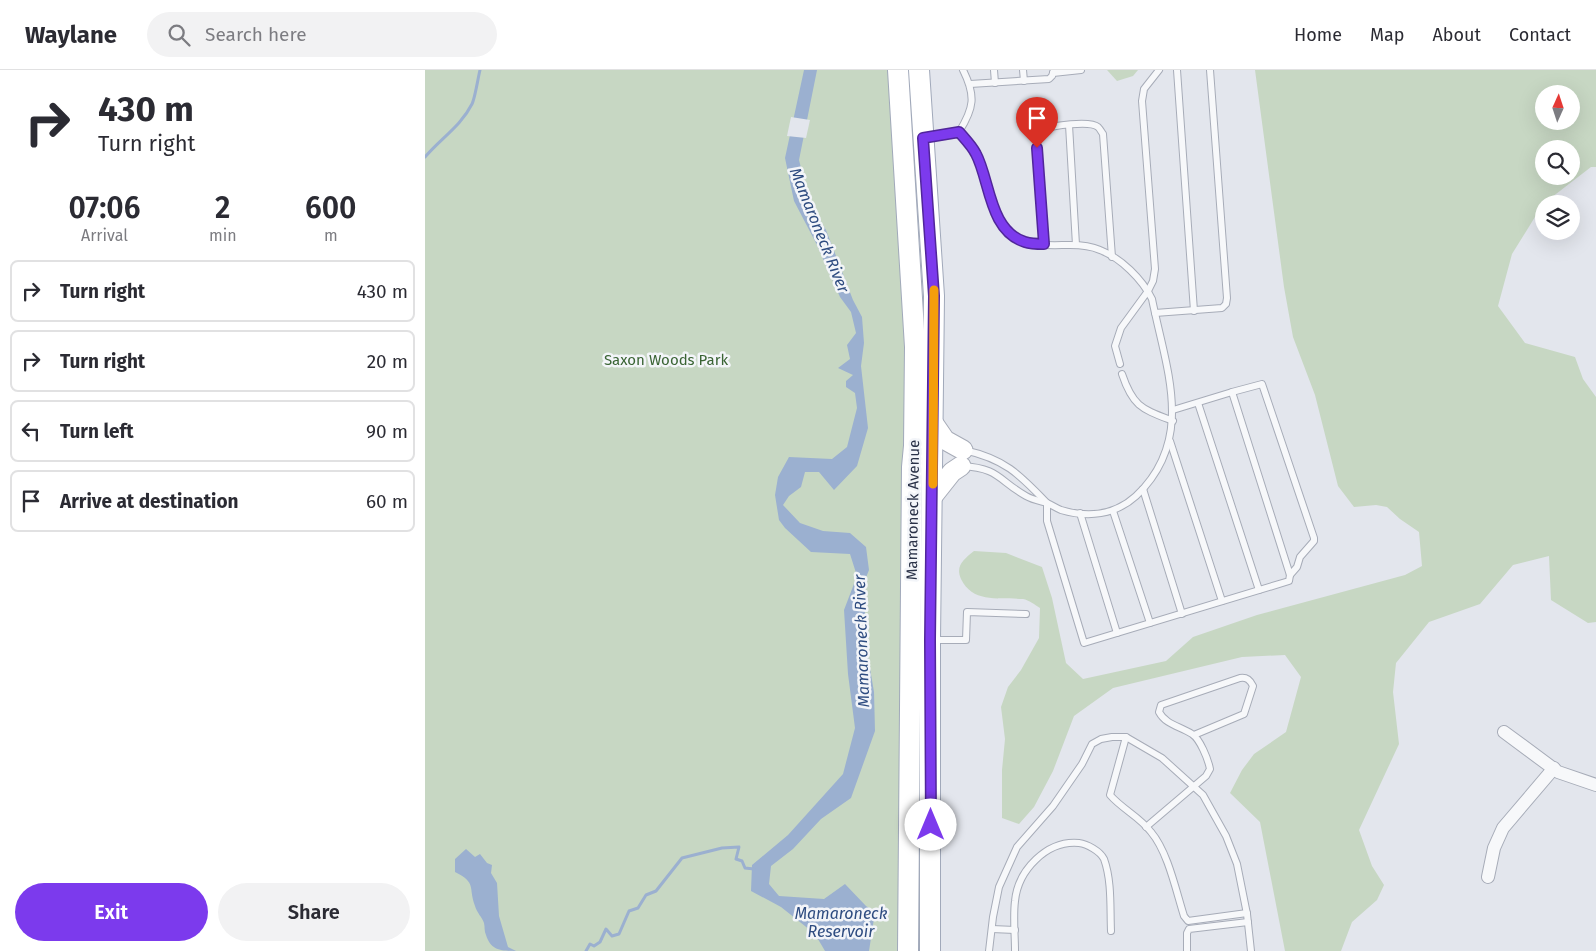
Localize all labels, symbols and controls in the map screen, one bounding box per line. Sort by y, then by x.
search box [147,12,497,57]
text: Waylane [25,21,117,49]
icon: search [165,21,193,49]
text: Search here [205,23,307,46]
text: Home [1294,24,1342,46]
text: Map [1370,24,1404,46]
text: About [1432,24,1481,46]
text: Contact [1509,24,1571,46]
north arrow [1535,85,1580,130]
map controls [1535,85,1580,240]
text: 430 m [98,88,194,130]
icon: right [15,90,80,155]
pin [1016,97,1058,148]
icon: arrive [1023,104,1051,132]
text: Turn right [98,130,195,157]
button: search [1535,140,1580,185]
water label: Mamaroneck River [786,165,854,296]
text: 07:06 [69,190,140,226]
text: 2 [215,190,230,226]
text: 600 [305,190,356,226]
button: layers [1535,195,1580,240]
text: Arrival [81,226,128,245]
text: min [209,226,237,245]
text: m [324,226,338,245]
icon: right [17,277,45,305]
text: Turn right [60,280,145,303]
text: 430 m [357,280,408,303]
icon: right [17,347,45,375]
text: Turn right [60,350,145,373]
text: 20 m [367,350,408,373]
park label: Saxon Woods Park [604,351,728,369]
icon: left [17,417,45,445]
text: Turn left [60,420,134,443]
text: 90 m [366,420,408,443]
street label: Mamaroneck Avenue [903,440,923,580]
icon: arrive [17,487,45,515]
text: Arrive at destination [60,490,239,513]
text: 60 m [366,490,408,513]
water label: Mamaroneck River [850,573,873,708]
position arrow [904,798,956,850]
button: Exit [15,883,208,941]
button: Share [218,883,410,941]
water label: Mamaroneck Reservoir [795,904,888,941]

